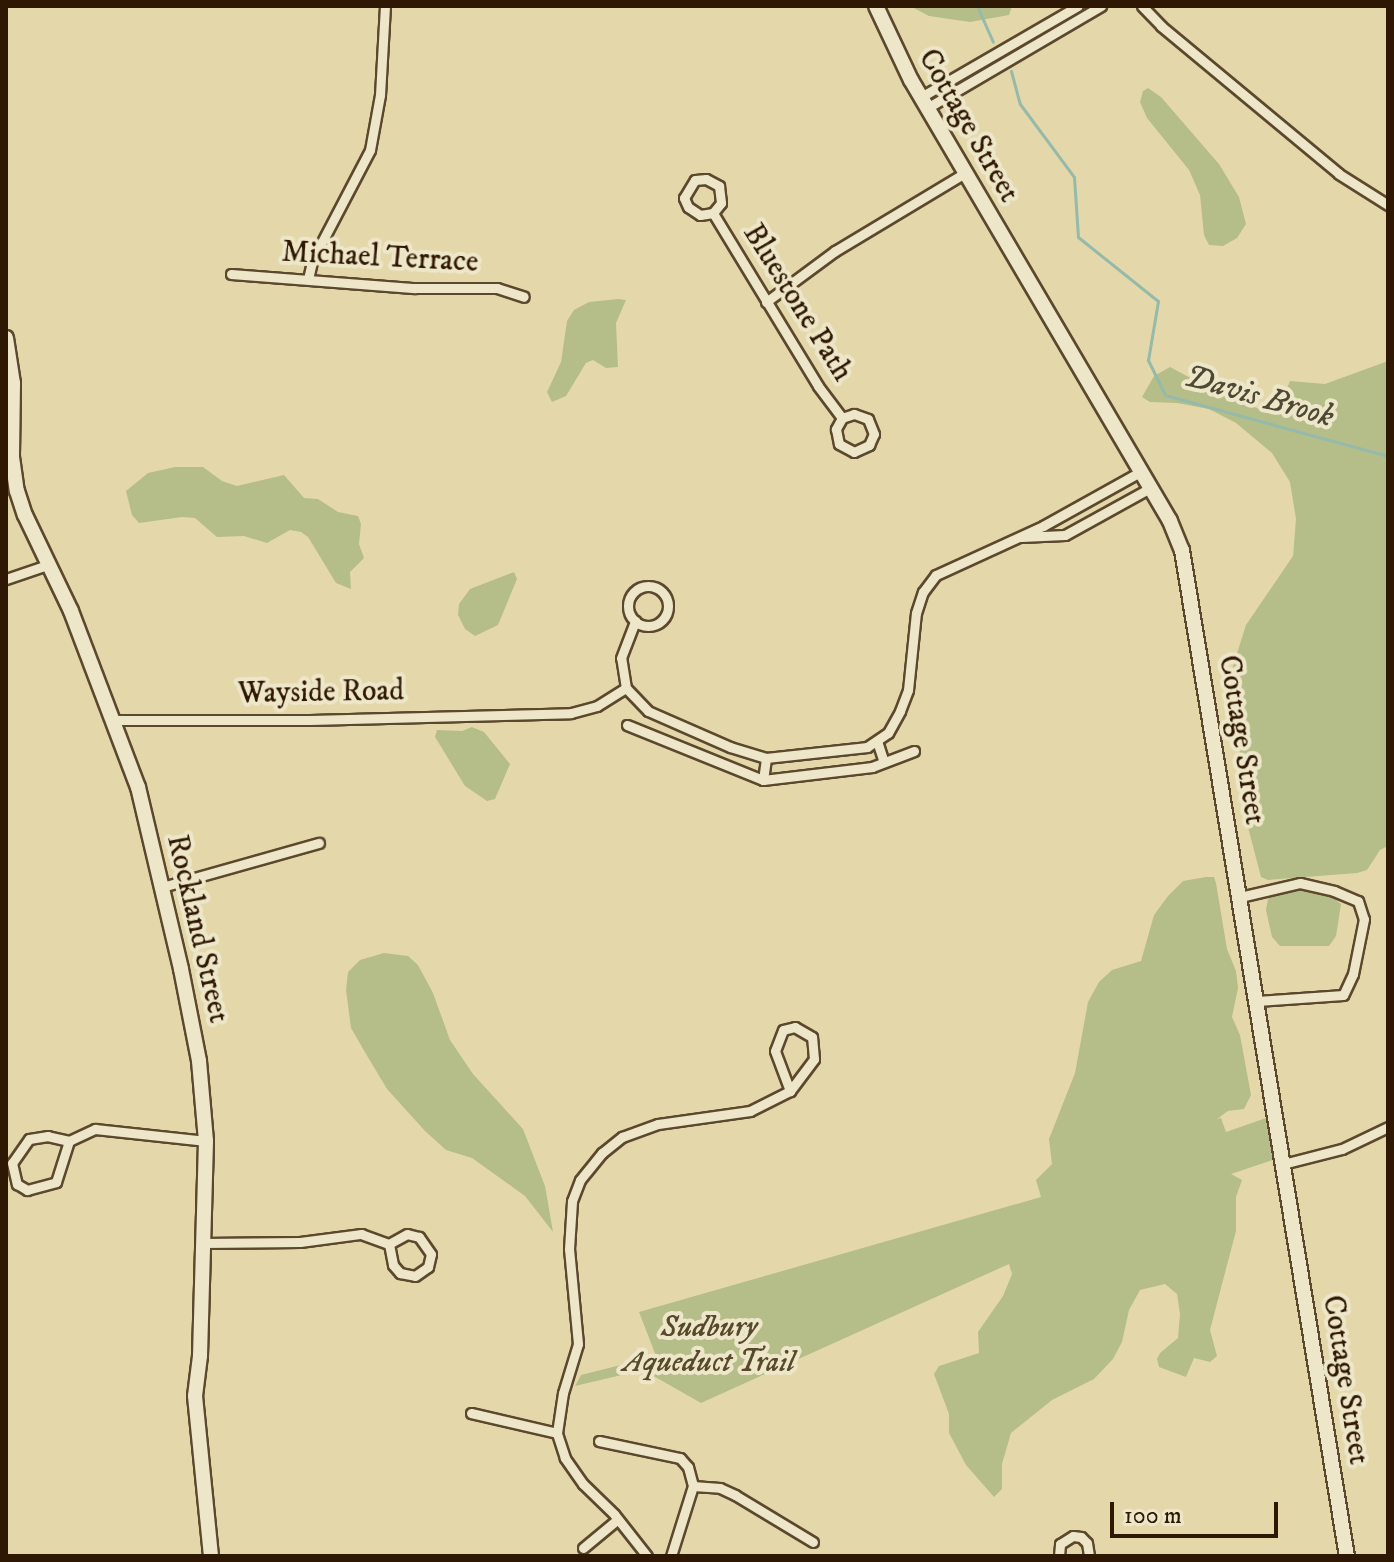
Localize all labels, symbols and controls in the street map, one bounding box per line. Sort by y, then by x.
street label: Cottage Street [910,43,1026,209]
street label: Bluestone Path [734,218,860,388]
street label: Michael Terrace [281,235,479,281]
water label: Davis Brook [1180,357,1338,437]
street label: Cottage Street [1210,653,1272,827]
street label: Wayside Road [238,674,404,712]
street label: Rockland Street [158,831,236,1027]
street label: Cottage Street [1314,1293,1376,1467]
park label: Sudbury Aqueduct Trail [623,1310,795,1380]
scale bar [1114,1486,1282,1536]
text: 100 m [1124,1501,1182,1531]

